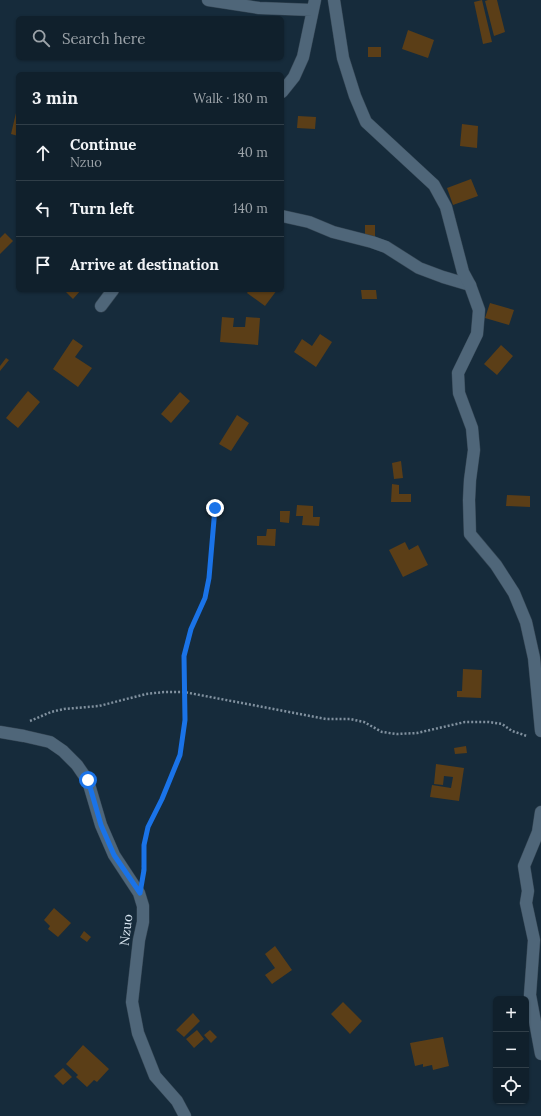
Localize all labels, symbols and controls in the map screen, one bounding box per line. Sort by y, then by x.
search box [16,16,284,60]
icon: search [30,27,52,49]
text: Search here [62,29,145,48]
text: 3 min [32,87,78,109]
text: Walk · 180 m [193,90,268,107]
text: Continue [70,135,136,154]
icon: ahead [32,142,54,164]
text: 40 m [238,144,268,161]
text: Nzuo [70,154,102,171]
icon: left [32,198,54,220]
text: Turn left [70,199,134,218]
text: 140 m [233,200,268,217]
icon: arrive [32,254,54,276]
text: Arrive at destination [70,255,219,274]
route end [206,499,224,517]
route start [79,771,97,789]
street label: Nzuo [116,913,136,947]
map controls [493,996,529,1104]
button: + [493,996,529,1032]
button: − [493,1032,529,1068]
button: locate [493,1068,529,1104]

